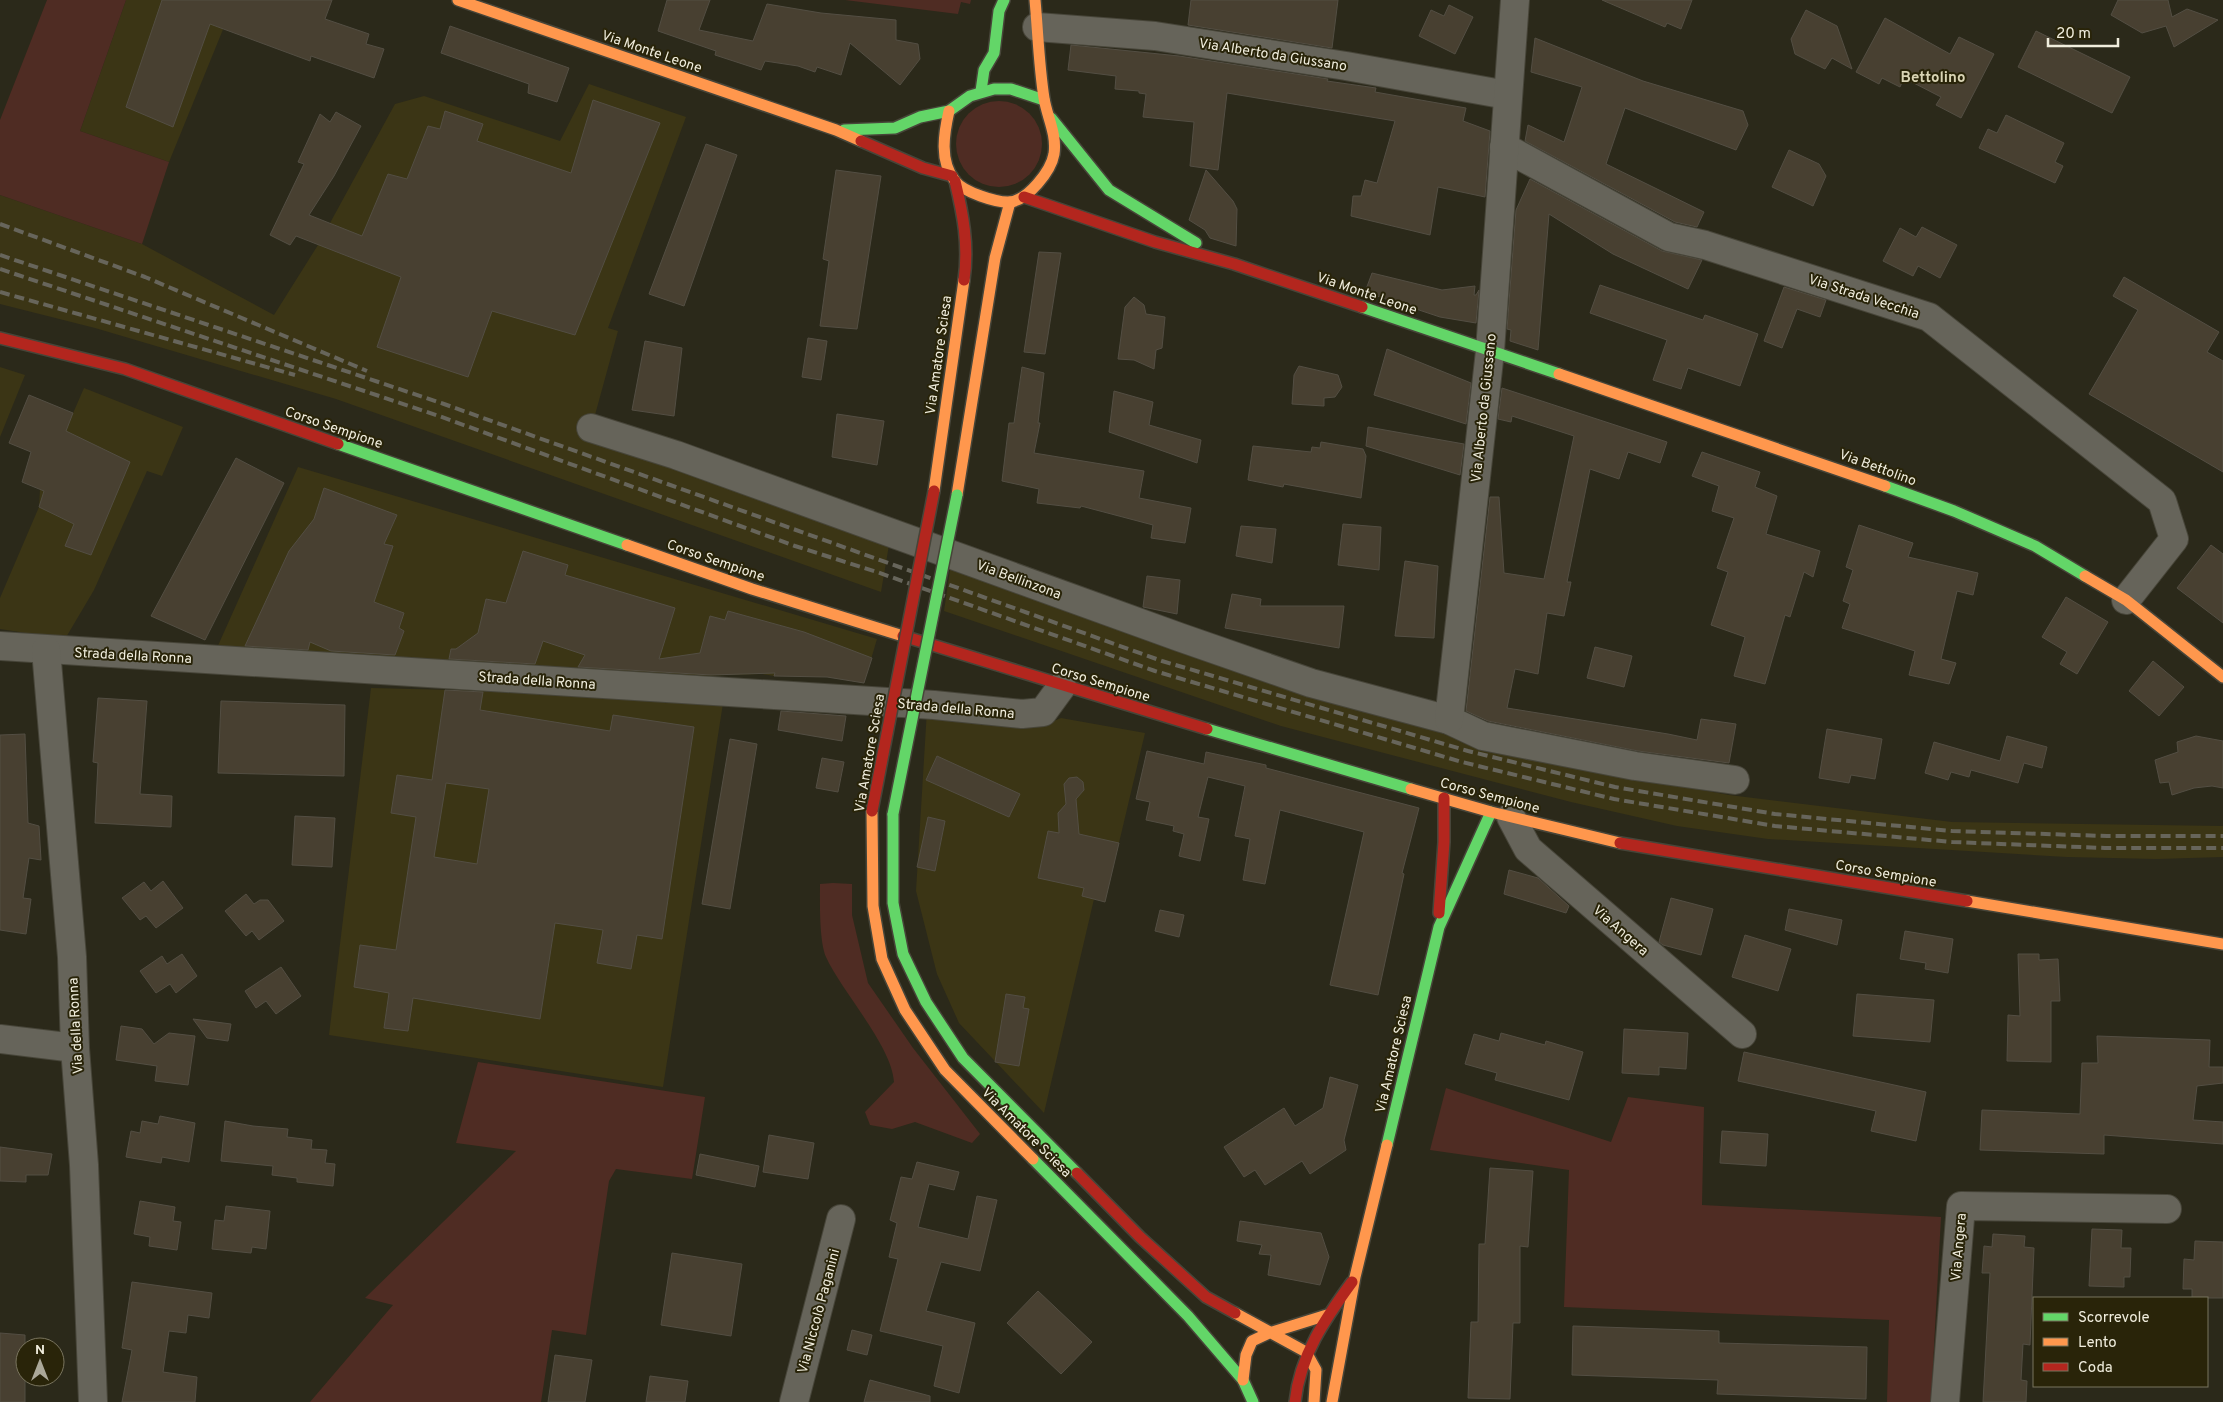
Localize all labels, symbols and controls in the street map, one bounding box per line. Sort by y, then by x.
scale bar [2048,15,2118,47]
text: 20 m [2056,25,2091,44]
street label: Via Monte Leone [599,27,704,78]
street label: Via Alberto da Giussano [1198,35,1348,76]
district label: Bettolino [1900,69,1966,88]
street label: Via Monte Leone [1314,269,1419,320]
street label: Via Strada Vecchia [1806,271,1921,323]
street label: Via Amatore Sciesa [923,295,956,416]
street label: Via Alberto da Giussano [1468,333,1501,483]
street label: Corso Sempione [282,404,385,453]
street label: Via Bettolino [1836,447,1919,490]
street label: Corso Sempione [664,537,767,586]
street label: Via Bellinzona [974,557,1063,604]
street label: Strada della Ronna [74,645,192,668]
street label: Corso Sempione [1049,660,1152,707]
street label: Strada della Ronna [478,669,596,694]
street label: Via Amatore Sciesa [852,693,889,814]
street label: Strada della Ronna [896,696,1015,723]
street label: Corso Sempione [1438,775,1541,818]
street label: Corso Sempione [1834,857,1938,892]
street label: Via Angera [1589,902,1651,960]
street label: Via della Ronna [65,977,88,1075]
street label: Via Amatore Sciesa [1373,994,1416,1115]
street label: Via Amatore Sciesa [977,1085,1074,1182]
street label: Via Angera [1948,1212,1971,1282]
street label: Via Niccolò Paganini [795,1247,844,1375]
legend [2033,1297,2208,1387]
text: Scorrevole [2078,1309,2150,1328]
text: Lento [2078,1334,2117,1353]
north arrow [15,1337,65,1387]
text: N [35,1342,45,1359]
text: Coda [2078,1359,2113,1378]

